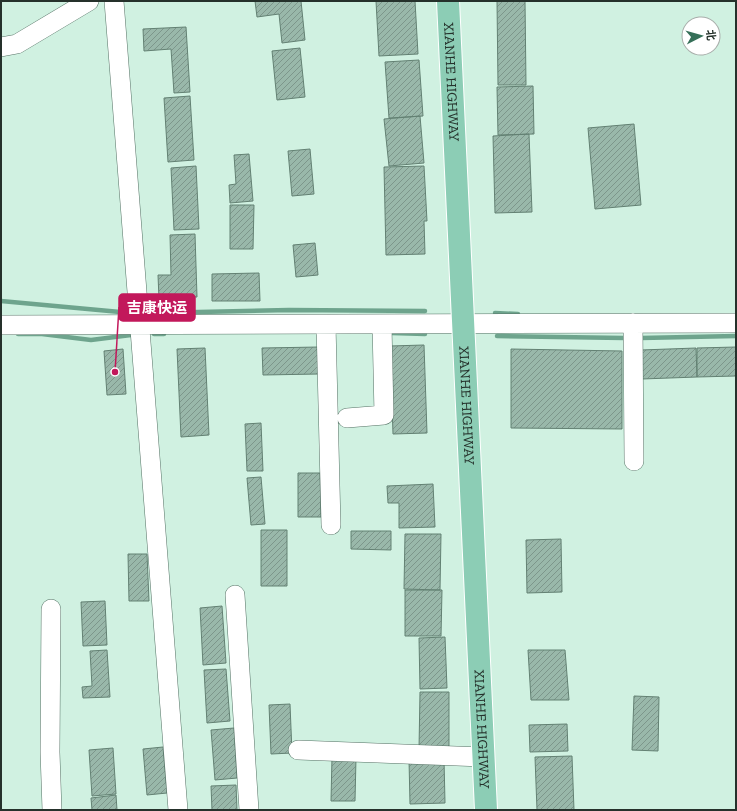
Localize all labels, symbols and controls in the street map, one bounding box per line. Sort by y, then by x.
north arrow [681,16,721,56]
street label: XIANHE HIGHWAY [441,22,463,142]
text: 北 [703,29,717,41]
callout: 吉康快运 [119,294,195,321]
text: 吉康快运 [127,299,187,317]
street label: XIANHE HIGHWAY [456,346,478,466]
street label: XIANHE HIGHWAY [471,669,494,789]

